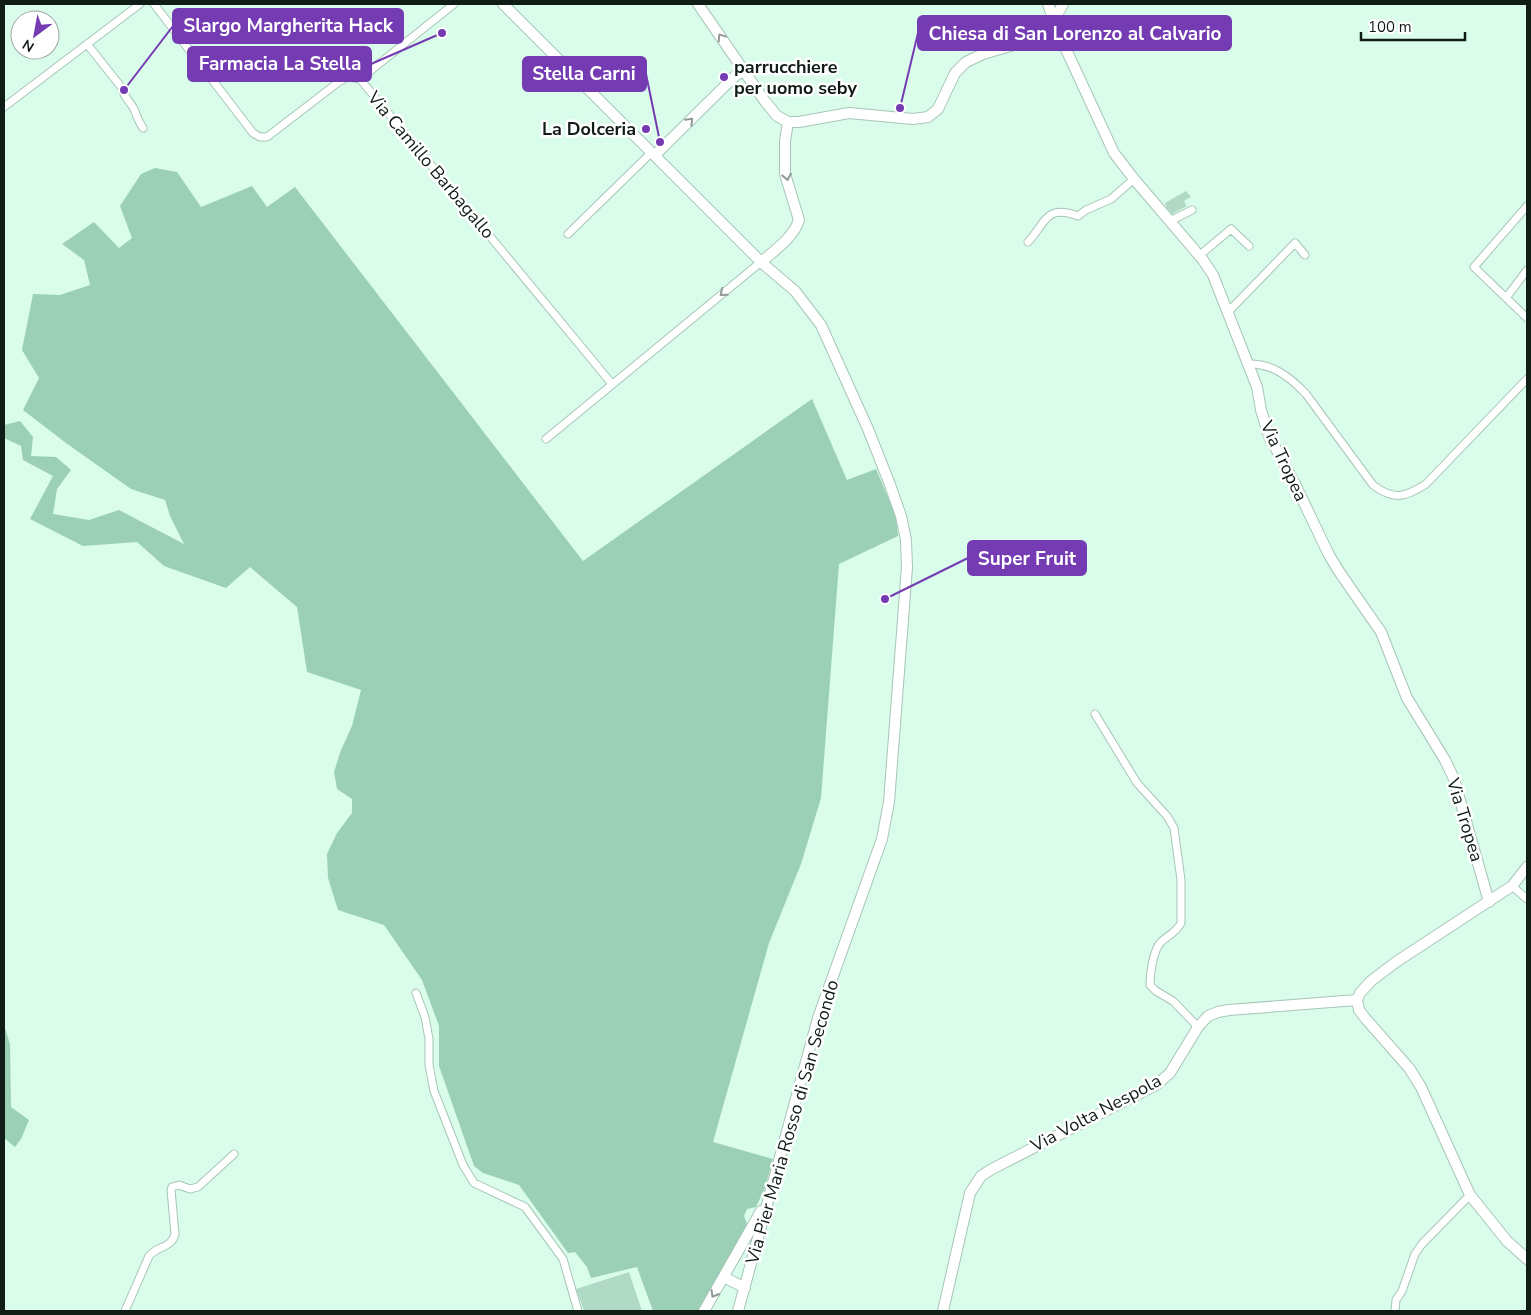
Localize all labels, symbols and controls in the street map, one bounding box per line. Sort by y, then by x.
callout: Slargo Margherita Hack [173,9,403,43]
north arrow [10,10,60,60]
scale bar [1361,10,1465,42]
text: Slargo Margherita Hack [183,13,394,39]
callout: Chiesa di San Lorenzo al Calvario [918,16,1231,50]
text: 100 m [1368,17,1412,37]
text: Chiesa di San Lorenzo al Calvario [929,21,1221,47]
one-way arrow [718,33,727,43]
text: N [19,35,38,56]
callout: Farmacia La Stella [188,47,371,81]
text: Farmacia La Stella [199,51,361,77]
place label: parrucchiere per uomo seby [734,55,857,100]
callout: Stella Carni [523,57,646,91]
text: Stella Carni [532,61,636,87]
marker: parrucchiere per uomo seby [718,71,730,83]
street label: Via Camillo Barbagallo [361,85,500,244]
place label: La Dolceria [542,117,636,141]
one-way arrow [684,118,693,127]
marker: La Dolceria [640,123,652,135]
one-way arrow [781,172,792,181]
one-way arrow [720,287,729,295]
street label: Via Tropea [1254,416,1313,505]
callout: Super Fruit [968,541,1086,575]
text: Super Fruit [978,546,1077,572]
street label: Via Tropea [1441,774,1489,865]
street label: Via Pier Maria Rosso di San Secondo [740,977,844,1268]
street label: Via Volta Nespola [1026,1068,1165,1158]
one-way arrow [710,1289,720,1298]

